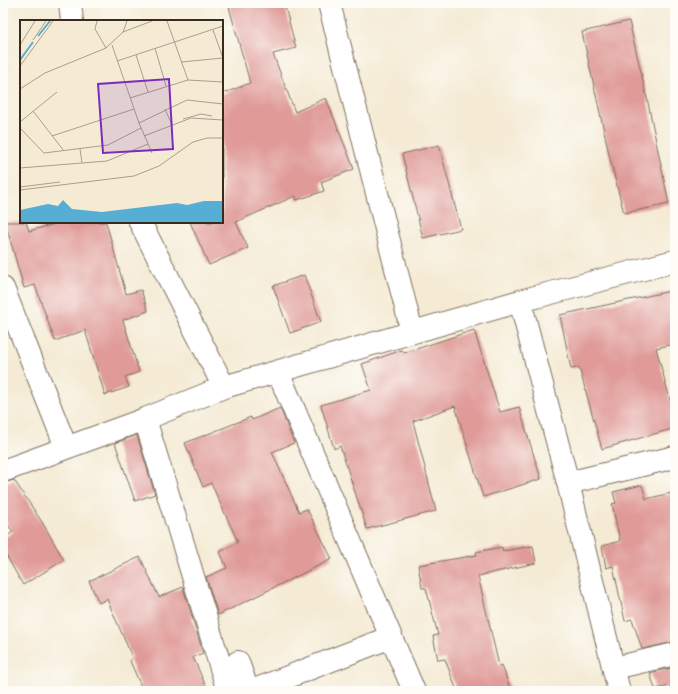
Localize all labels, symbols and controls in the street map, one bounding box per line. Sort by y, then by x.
inset map [20,20,223,223]

